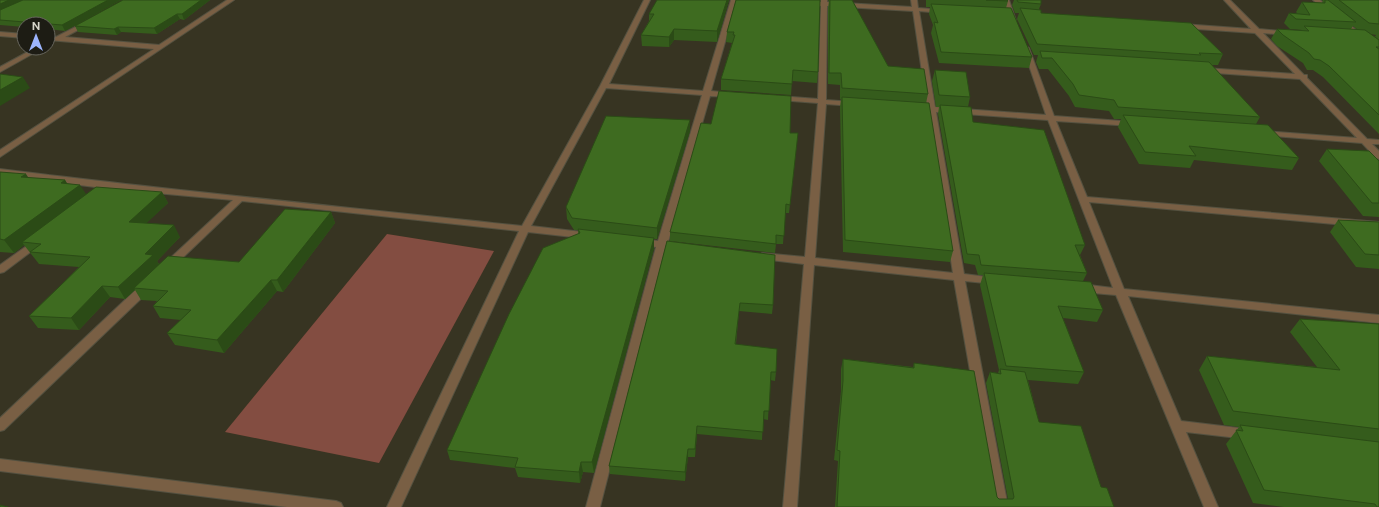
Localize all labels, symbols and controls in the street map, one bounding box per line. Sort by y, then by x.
north arrow [16,16,56,56]
text: N [32,20,40,32]

